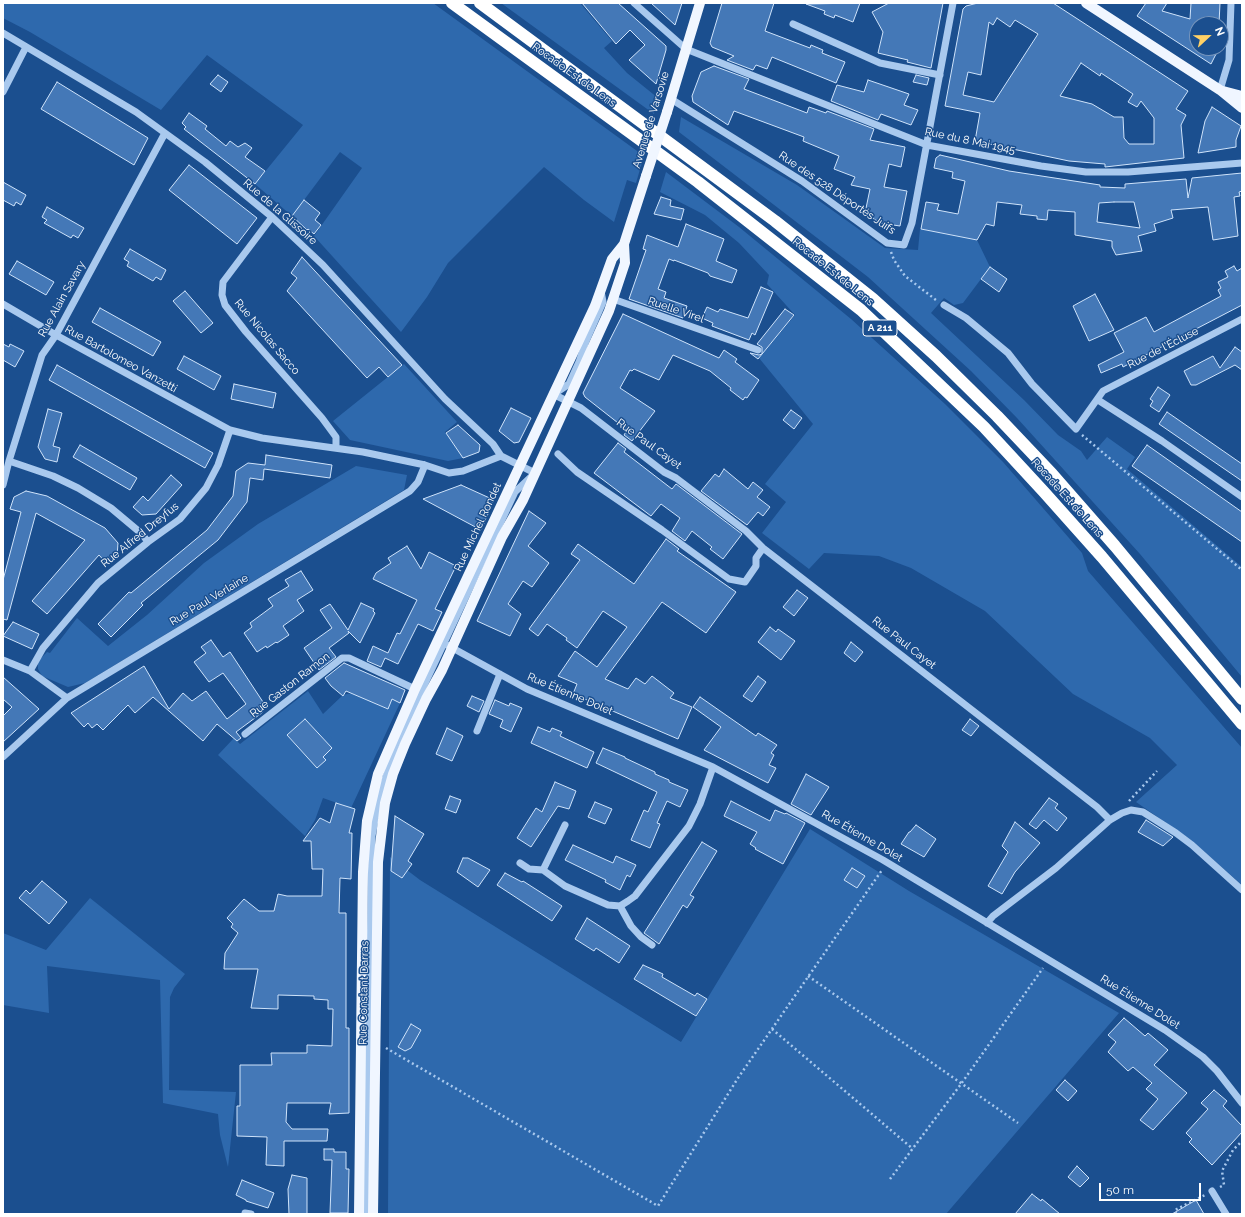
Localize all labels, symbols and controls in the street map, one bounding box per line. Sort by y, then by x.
north arrow [1189,16,1229,56]
text: N [1212,25,1227,38]
street label: Rocade Est de Lens [529,40,619,110]
street label: Avenue de Varsovie [630,70,672,170]
street label: Rue du 8 Mai 1945 [923,125,1017,157]
street label: Rue des 528 Déportés Juifs [776,149,898,237]
street label: Rue de la Glissoire [240,176,320,248]
street label: Rocade Est de Lens [790,235,876,309]
street label: Rue Alain Savary [36,259,88,339]
street label: Ruelle Virel [646,294,706,326]
street label: Rue Nicolas Sacco [232,297,302,377]
road number: A 211 [863,320,897,336]
street label: Rue Bartolomeo Vanzetti [63,323,179,395]
street label: Rue de l'Écluse [1125,324,1201,372]
street label: Rue Paul Cayet [614,416,684,472]
street label: Rocade Est de Lens [1028,456,1106,540]
street label: Rue Michel Rondet [452,480,504,574]
street label: Rue Alfred Dreyfus [99,500,181,570]
street label: Rue Paul Verlaine [167,571,251,629]
street label: Rue Paul Cayet [870,614,938,672]
street label: Rue Gaston Ramon [247,650,333,720]
street label: Rue Étienne Dolet [525,670,615,718]
street label: Rue Étienne Dolet [819,807,905,865]
street label: Rue Constant Darras [356,941,372,1045]
street label: Rue Étienne Dolet [1098,972,1182,1032]
scale bar [1101,1175,1203,1201]
text: 50 m [1106,1183,1134,1197]

